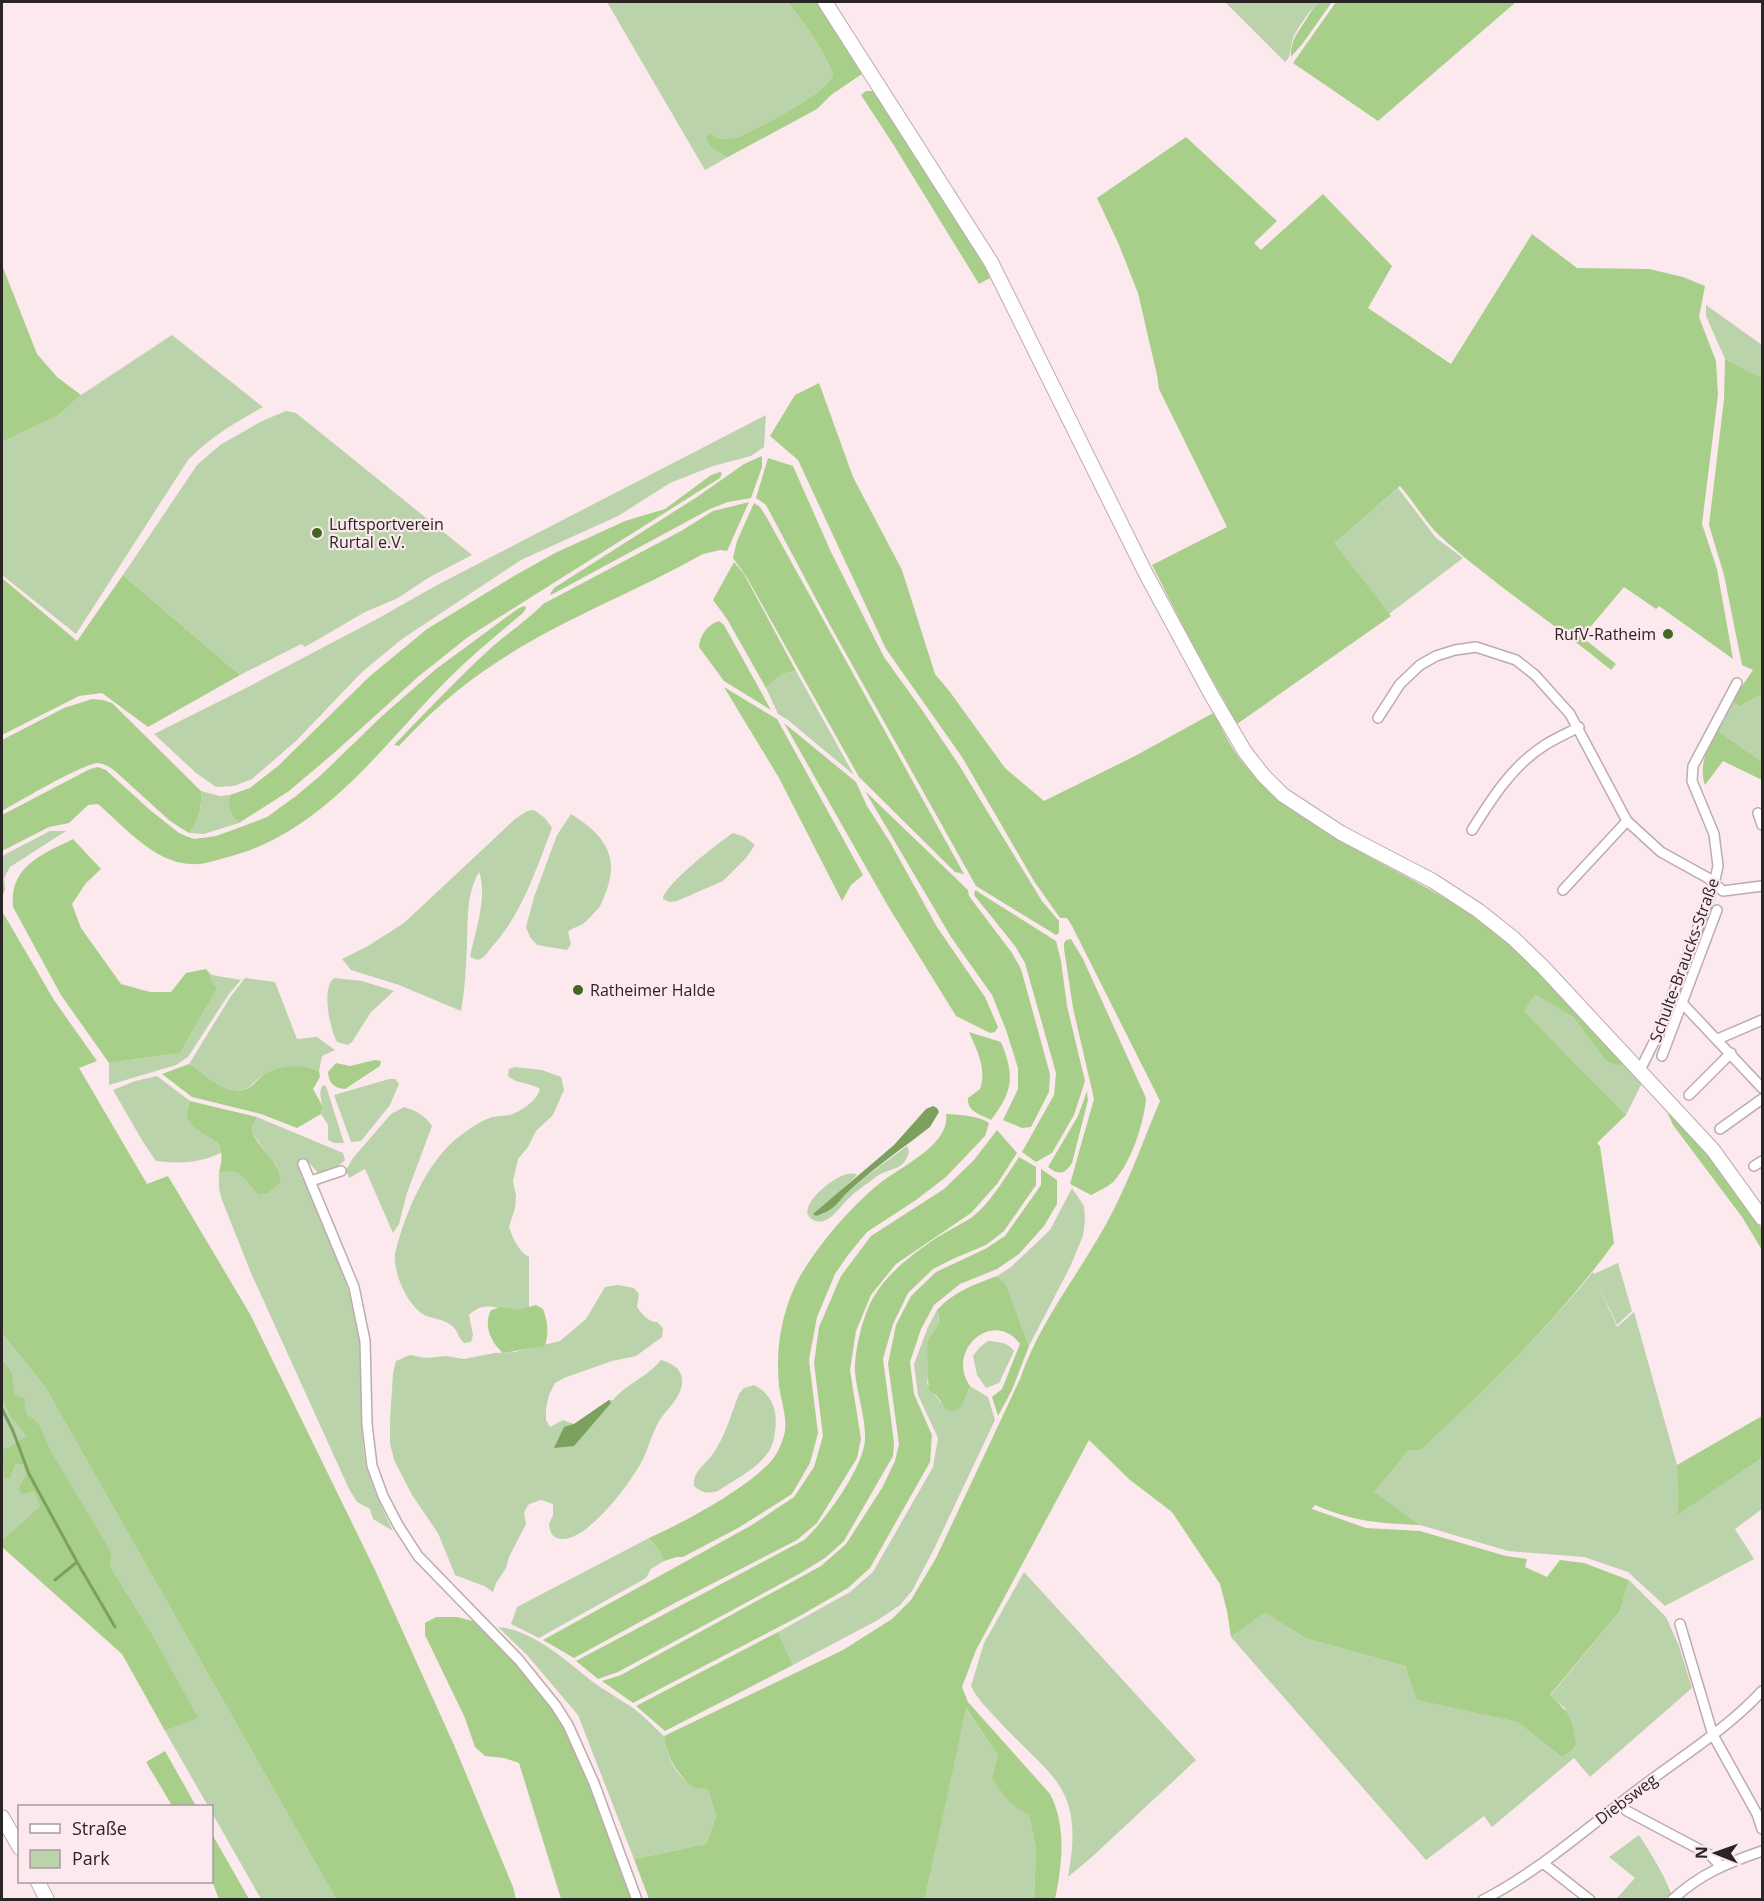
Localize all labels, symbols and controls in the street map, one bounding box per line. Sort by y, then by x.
place label: Luftsportverein Rurtal e.V. [329,513,444,553]
marker: Luftsportverein Rurtal e.V. [310,526,324,540]
place label: RufV-Ratheim [1554,623,1656,645]
marker: RufV-Ratheim [1661,627,1675,641]
street label: Schulte-Braucks-Straße [1644,875,1724,1045]
place label: Ratheimer Halde [590,979,715,1001]
marker: Ratheimer Halde [571,983,585,997]
street label: Diebsweg [1591,1768,1662,1829]
legend [18,1805,213,1883]
text: Straße [72,1816,127,1840]
north arrow [1686,1823,1746,1883]
text: Park [72,1846,110,1870]
text: N [1690,1846,1712,1859]

